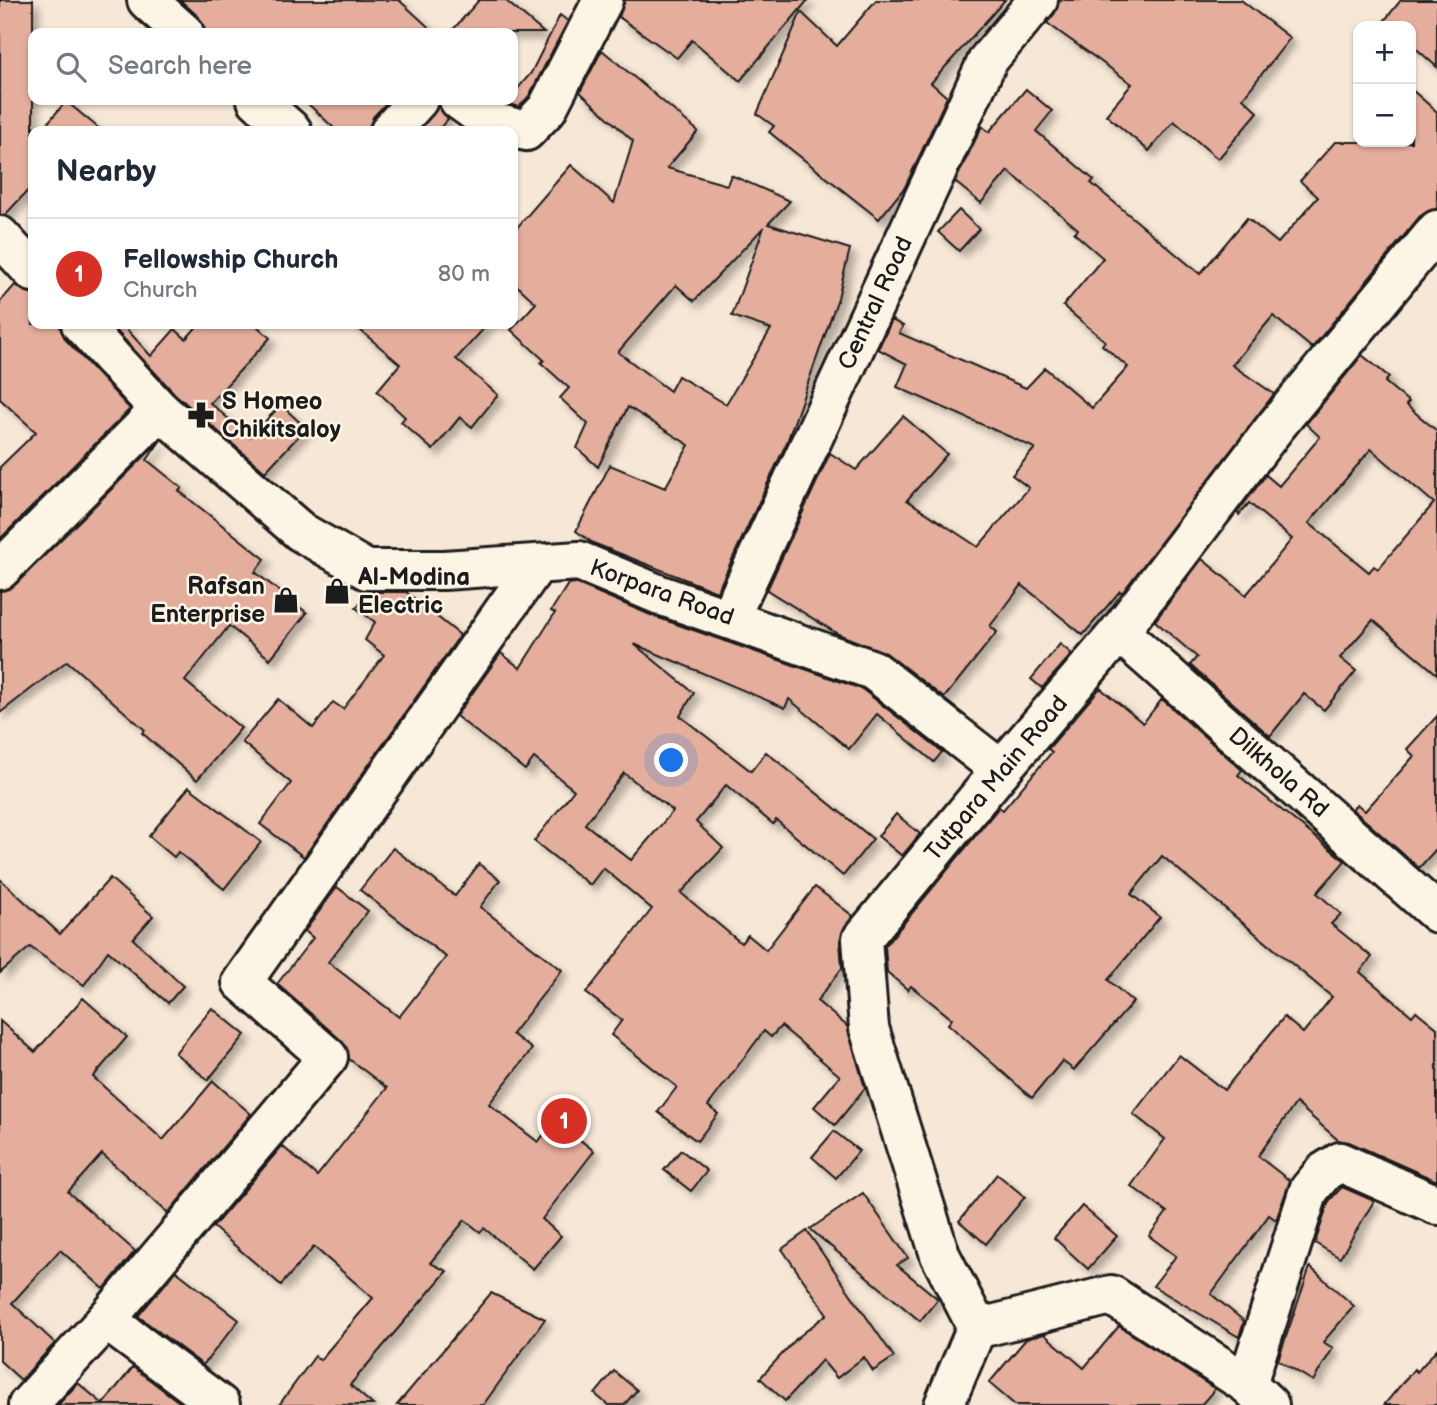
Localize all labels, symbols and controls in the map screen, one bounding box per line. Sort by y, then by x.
map controls [1353,21,1416,147]
button: + [1353,21,1416,84]
search box [28,28,518,105]
icon: search [52,48,90,86]
text: Search here [108,51,252,82]
button: − [1353,84,1416,147]
text: Nearby [56,154,156,190]
street label: Central Road [832,232,919,375]
text: Fellowship Church [123,245,338,276]
text: 1 [74,260,84,288]
text: 80 m [438,260,490,288]
text: Church [123,276,198,304]
place label: S Homeo Chikitsaloy [222,387,341,444]
pharmacy icon: S Homeo Chikitsaloy [186,400,216,430]
street label: Korpara Road [586,553,738,632]
place label: Al-Modina Electric [357,563,470,620]
place label: Rafsan Enterprise [150,572,265,629]
shop icon: Al-Modina Electric [322,576,352,606]
shop icon: Rafsan Enterprise [271,585,301,615]
street label: Tutpara Main Road [919,690,1074,867]
street label: Dilkhola Rd [1223,721,1335,824]
your location [654,743,688,777]
pin: 1 [541,1095,587,1147]

